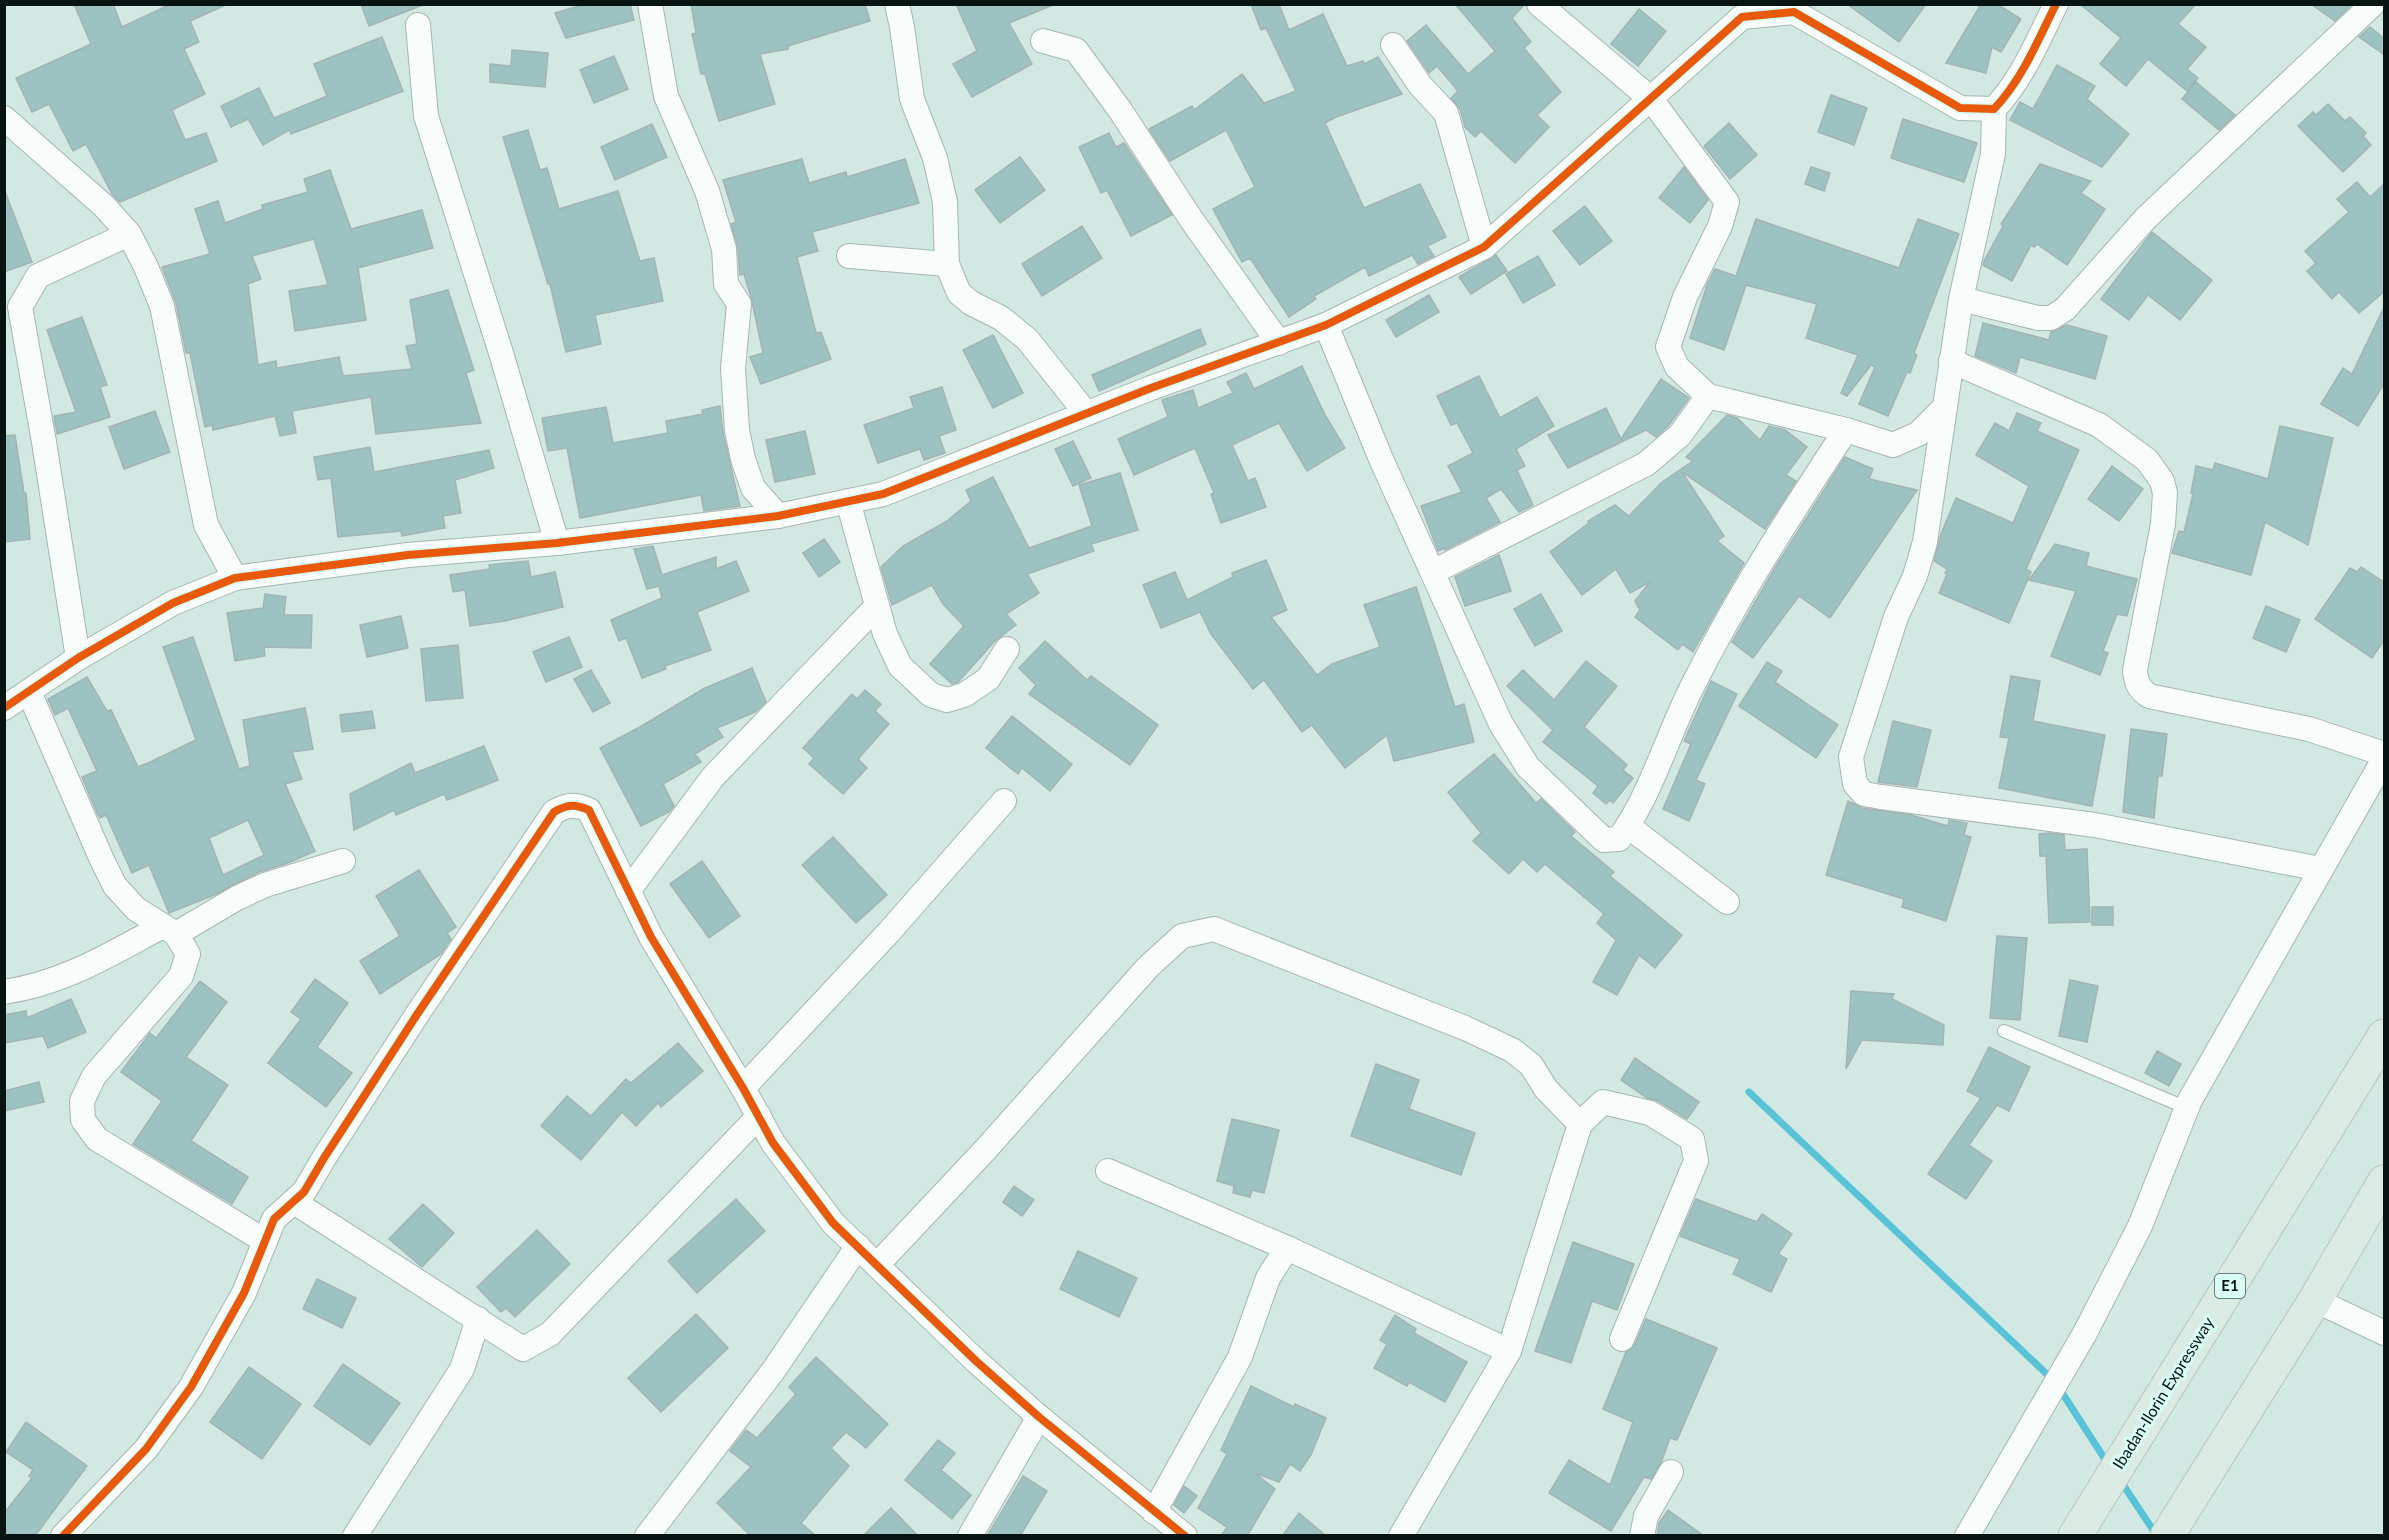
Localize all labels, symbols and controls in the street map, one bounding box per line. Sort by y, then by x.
road number: E1 [2215,1274,2245,1298]
street label: Ibadan-Ilorin Expressway [2108,1313,2218,1472]

